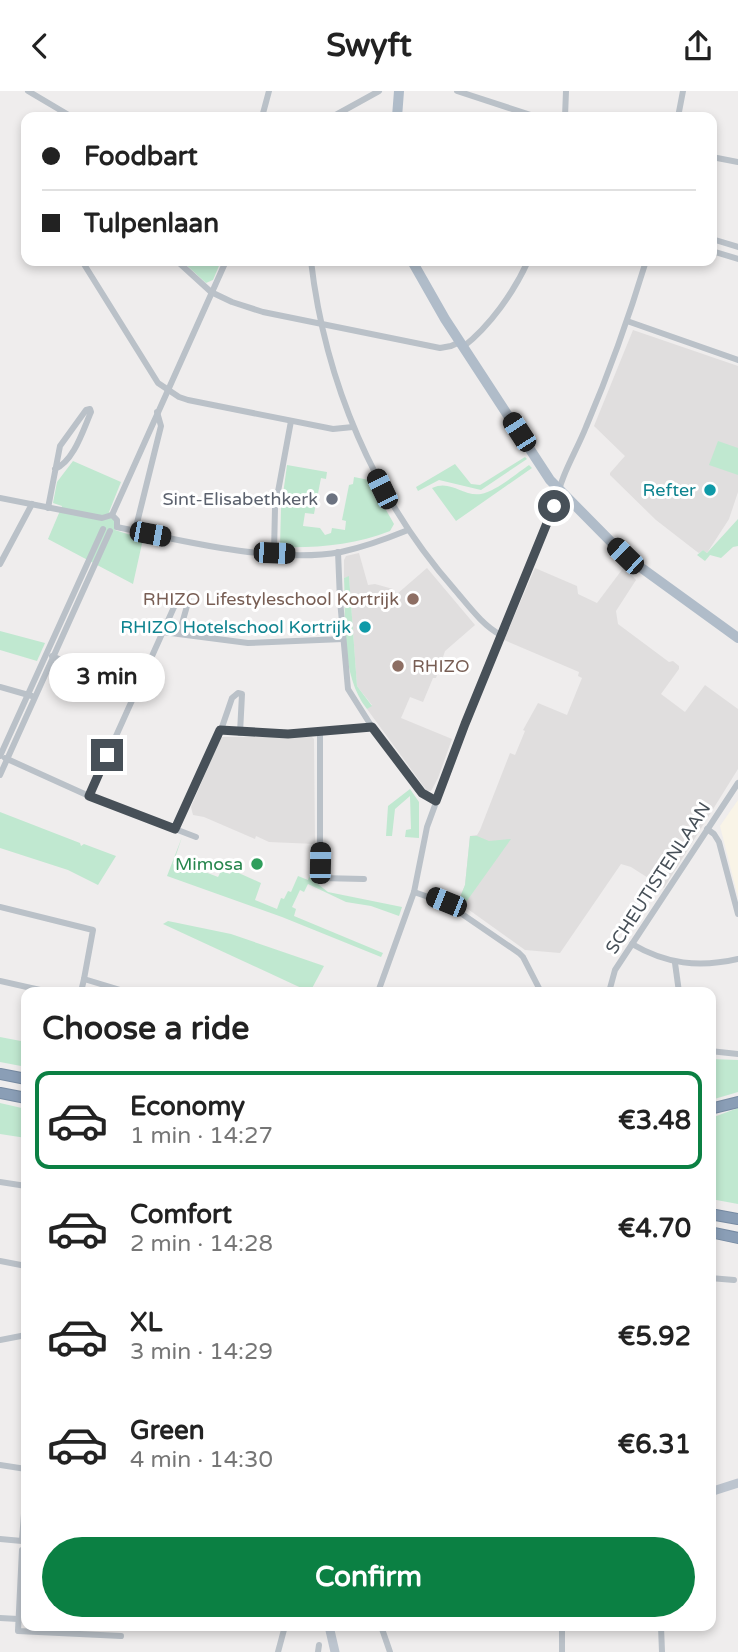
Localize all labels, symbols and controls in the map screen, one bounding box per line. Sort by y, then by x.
icon: back [21,27,59,65]
text: Swyft [326,27,412,65]
icon: share [679,27,717,65]
text: Foodbart [84,141,198,172]
text: Tulpenlaan [84,208,219,239]
car [499,409,540,455]
car [364,466,401,512]
place label: Refter [642,479,696,501]
marker: Refter [702,482,718,498]
place label: Sint-Elisabethkerk [162,488,318,510]
route start [538,490,570,522]
marker: Sint-Elisabethkerk [324,491,340,507]
car [128,520,173,548]
car [603,534,648,578]
car [253,542,296,564]
place label: RHIZO Lifestyleschool Kortrijk [143,588,399,610]
marker: RHIZO Lifestyleschool Kortrijk [405,591,421,607]
place label: RHIZO Hotelschool Kortrijk [120,616,351,638]
marker: RHIZO Hotelschool Kortrijk [357,619,373,635]
callout: 3 min [49,653,165,703]
place label: RHIZO [412,655,470,677]
marker: RHIZO [390,658,406,674]
text: 3 min [76,663,138,691]
route end [91,739,123,771]
street label: SCHEUTISTENLAAN [601,798,715,958]
car [310,842,331,884]
place label: Mimosa [175,853,243,875]
marker: Mimosa [249,856,265,872]
car [423,884,470,920]
text: Choose a ride [42,1010,249,1048]
icon: car [46,1089,109,1152]
text: Economy [130,1091,245,1122]
text: €3.48 [618,1105,691,1136]
text: 1 min · 14:27 [130,1122,273,1150]
icon: car [46,1197,109,1260]
text: Comfort [130,1199,232,1230]
text: €4.70 [618,1213,691,1244]
text: 2 min · 14:28 [130,1230,273,1258]
icon: car [46,1305,109,1368]
text: XL [130,1307,162,1338]
text: €5.92 [618,1321,691,1352]
text: 3 min · 14:29 [130,1338,273,1366]
icon: car [46,1413,109,1476]
text: Green [130,1415,205,1446]
text: €6.31 [618,1429,691,1460]
text: 4 min · 14:30 [130,1446,273,1474]
button: Confirm [42,1537,695,1617]

